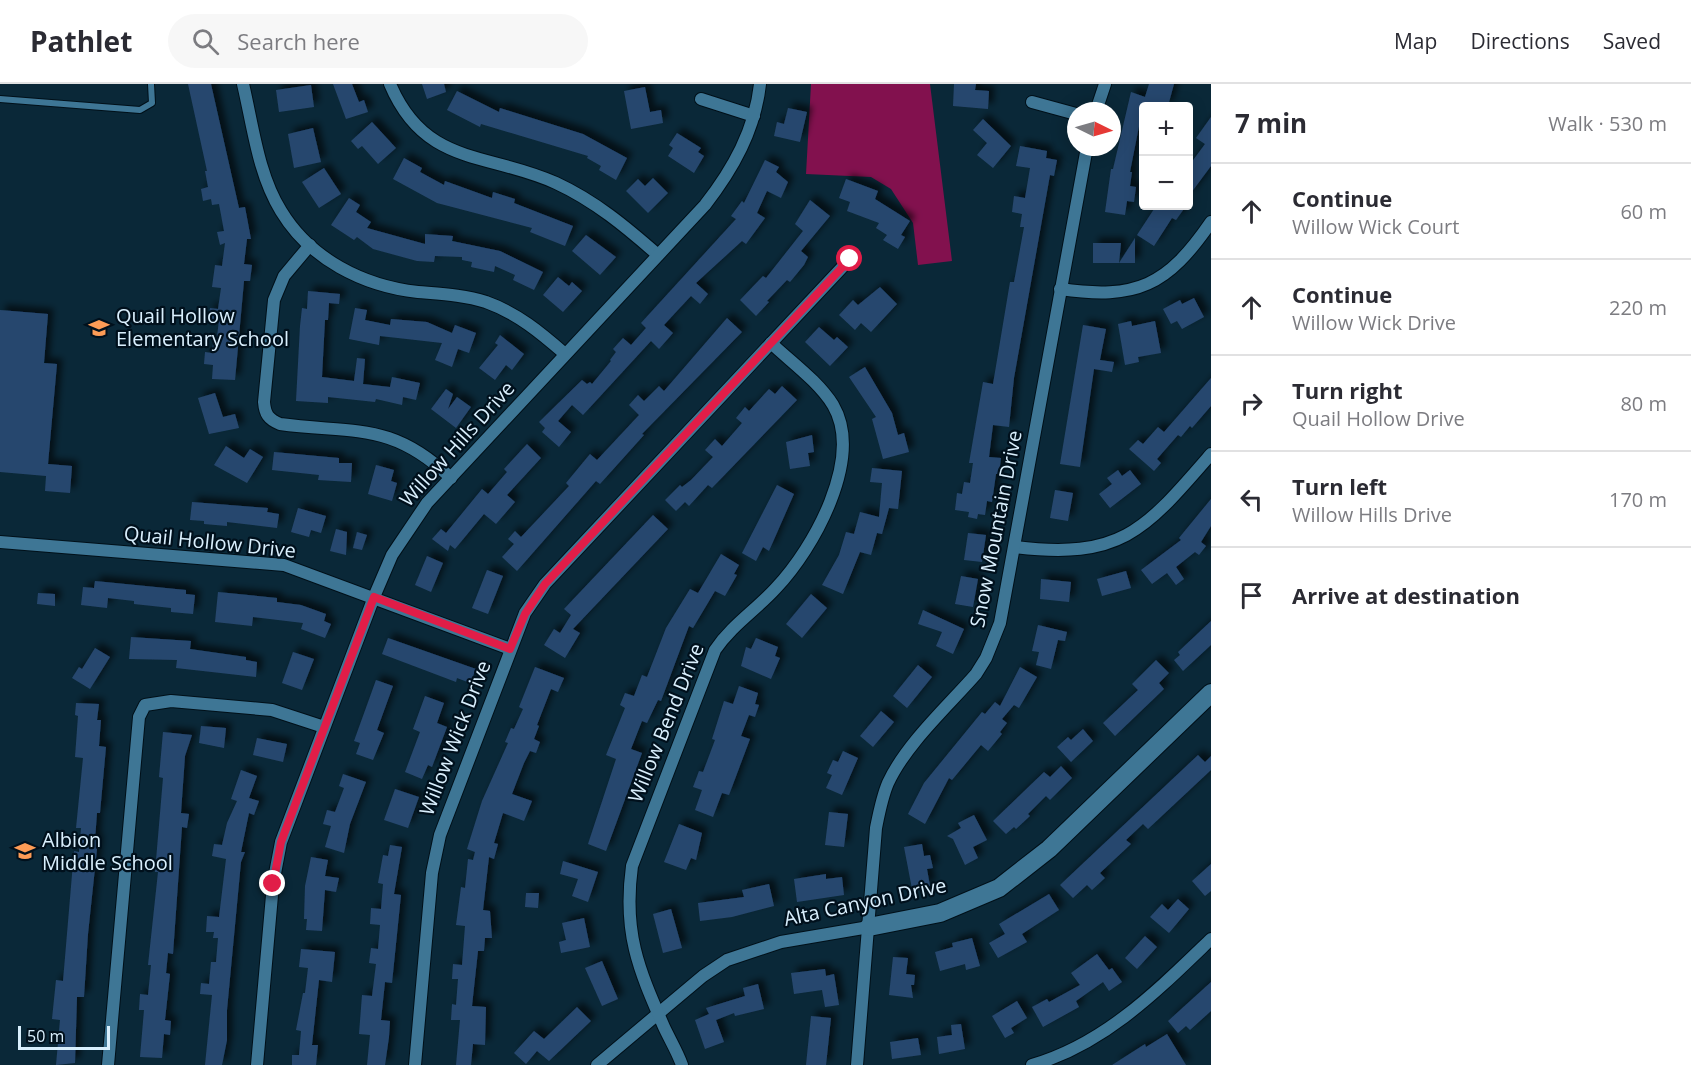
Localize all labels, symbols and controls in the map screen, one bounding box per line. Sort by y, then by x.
search box [168,14,588,68]
text: Pathlet [30,22,132,60]
icon: search [189,25,222,58]
text: Search here [237,26,360,56]
text: Map [1394,27,1437,55]
text: Directions [1470,27,1570,55]
text: Saved [1603,27,1661,55]
north arrow [1067,102,1121,156]
map controls [1139,102,1193,210]
button: + [1139,102,1193,156]
text: 7 min [1235,105,1307,141]
text: Walk · 530 m [1548,110,1667,137]
button: − [1139,156,1193,210]
text: Continue [1292,183,1392,213]
icon: ahead [1235,195,1268,228]
text: 60 m [1620,198,1667,225]
text: Willow Wick Court [1292,213,1459,240]
route start [836,245,862,271]
text: Continue [1292,279,1392,309]
icon: ahead [1235,291,1268,324]
text: 220 m [1609,294,1667,321]
place label: Quail Hollow Elementary School [116,302,289,352]
text: Willow Wick Drive [1292,309,1456,336]
school or university icon: Quail Hollow Elementary School [87,316,111,340]
street label: Willow Hills Drive [393,375,520,512]
text: Turn right [1292,375,1403,405]
icon: right [1235,387,1268,420]
text: 80 m [1620,390,1667,417]
text: Quail Hollow Drive [1292,405,1465,432]
street label: Snow Mountain Drive [963,428,1028,630]
text: Turn left [1292,471,1387,501]
icon: left [1235,483,1268,516]
text: 170 m [1609,486,1667,513]
text: Willow Hills Drive [1292,501,1452,528]
street label: Quail Hollow Drive [123,519,297,564]
icon: arrive [1235,579,1268,612]
text: Arrive at destination [1292,580,1520,610]
street label: Willow Bend Drive [621,639,710,806]
street label: Willow Wick Drive [413,656,497,819]
place label: Albion Middle School [42,826,173,876]
school or university icon: Albion Middle School [13,839,37,863]
route end [259,870,285,896]
street label: Alta Canyon Drive [781,871,949,932]
scale bar [18,1023,110,1050]
text: 50 m [27,1025,64,1047]

